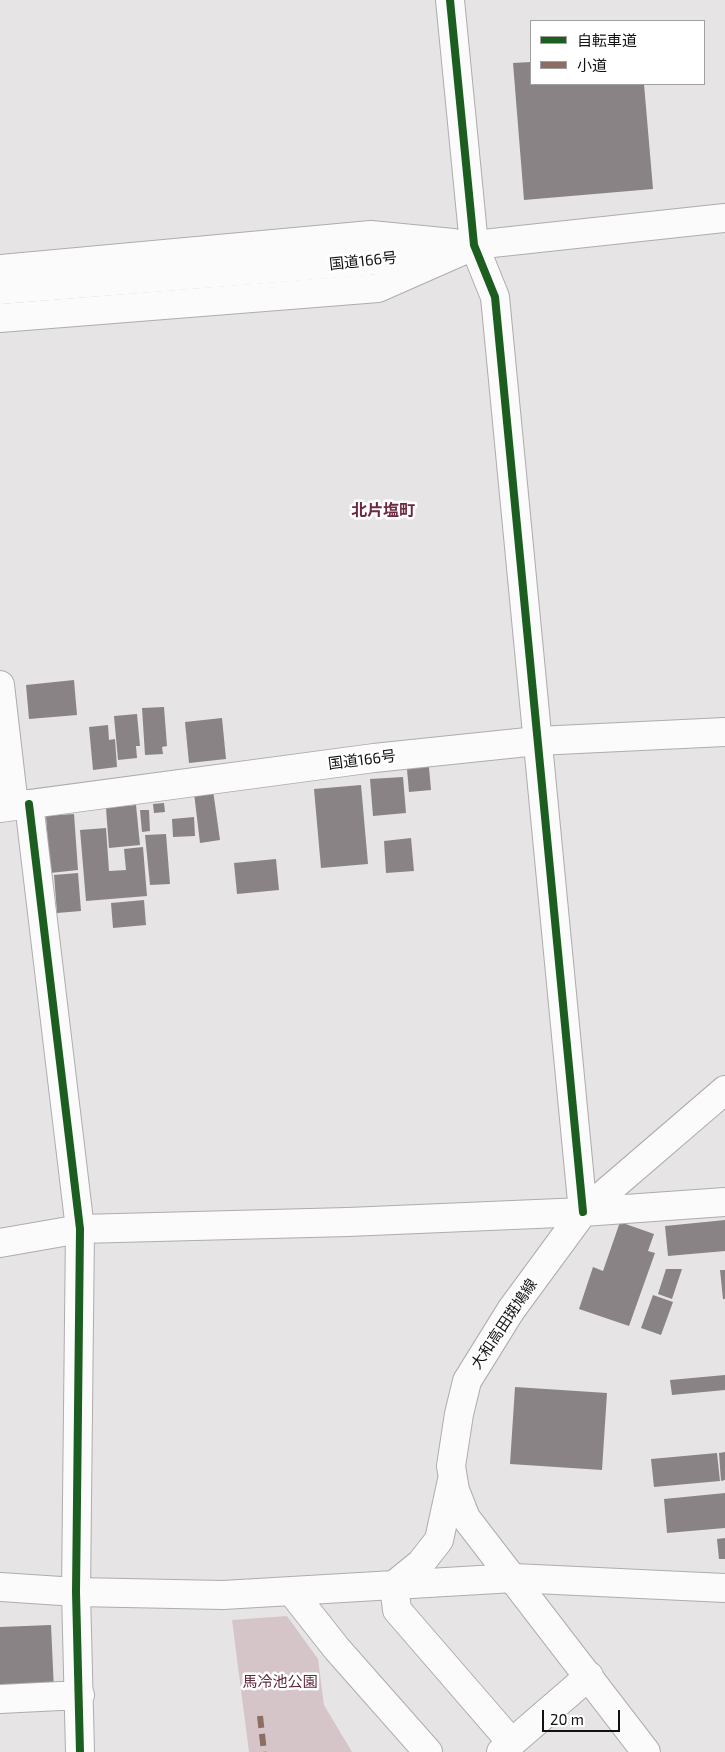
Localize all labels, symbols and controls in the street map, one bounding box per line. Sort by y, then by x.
legend [530,20,705,85]
text: 自転車道 [577,31,637,49]
text: 小道 [577,56,607,74]
street label: 国道166号 [328,248,398,274]
district label: 北片塩町 [351,501,415,521]
street label: 国道166号 [327,747,397,773]
street label: 大和高田斑鳩線 [467,1275,541,1373]
park label: 馬冷池公園 [243,1673,317,1691]
scale bar [545,1700,622,1732]
text: 20 m [550,1710,584,1728]

